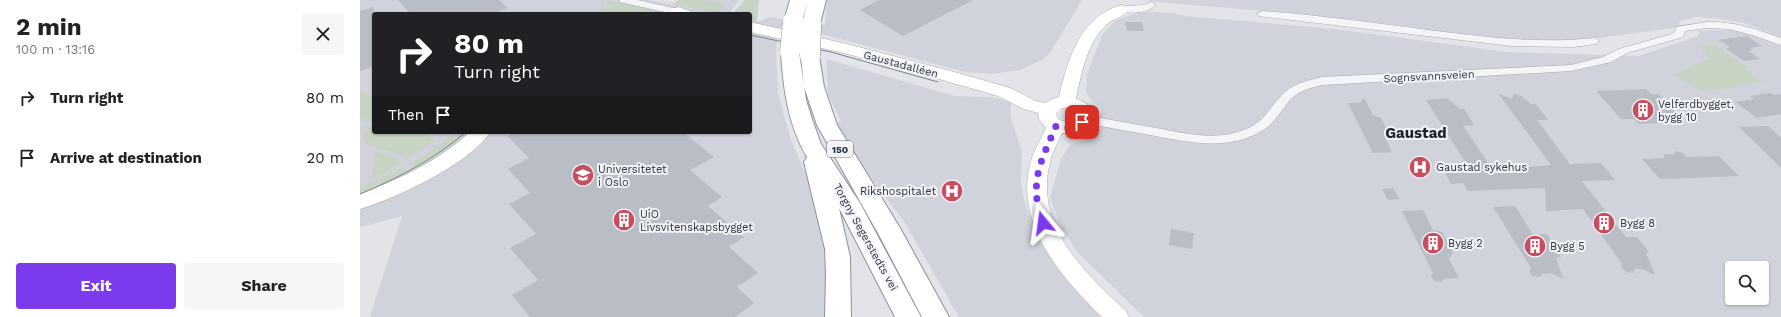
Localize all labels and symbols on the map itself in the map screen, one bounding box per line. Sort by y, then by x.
street label: Gaustadalléen [862,48,940,81]
street label: Sognsvannsveien [1383,68,1475,85]
building icon: Velferdbygget, bygg 10 [1630,97,1656,123]
place label: Velferdbygget, bygg 10 [1658,98,1734,124]
pin [1065,105,1099,139]
district label: Gaustad [1385,124,1447,142]
road number: 150 [827,141,853,157]
hospital icon: Gaustad sykehus [1407,154,1433,180]
place label: Gaustad sykehus [1436,161,1527,174]
school or university icon: Universitetet i Oslo [570,162,596,188]
place label: Universitetet i Oslo [598,163,667,189]
hospital icon: Rikshospitalet [939,178,965,204]
street label: Torgny Segerstedts vei [831,181,900,293]
place label: Rikshospitalet [860,185,936,198]
position arrow [1022,202,1064,244]
building icon: UiO Livsvitenskapsbygget [611,207,637,233]
place label: UiO Livsvitenskapsbygget [640,208,753,234]
building icon: Bygg 8 [1591,210,1617,236]
place label: Bygg 8 [1620,217,1655,230]
building icon: Bygg 2 [1420,230,1446,256]
building icon: Bygg 5 [1522,233,1548,259]
place label: Bygg 2 [1448,237,1483,250]
place label: Bygg 5 [1550,240,1585,253]

